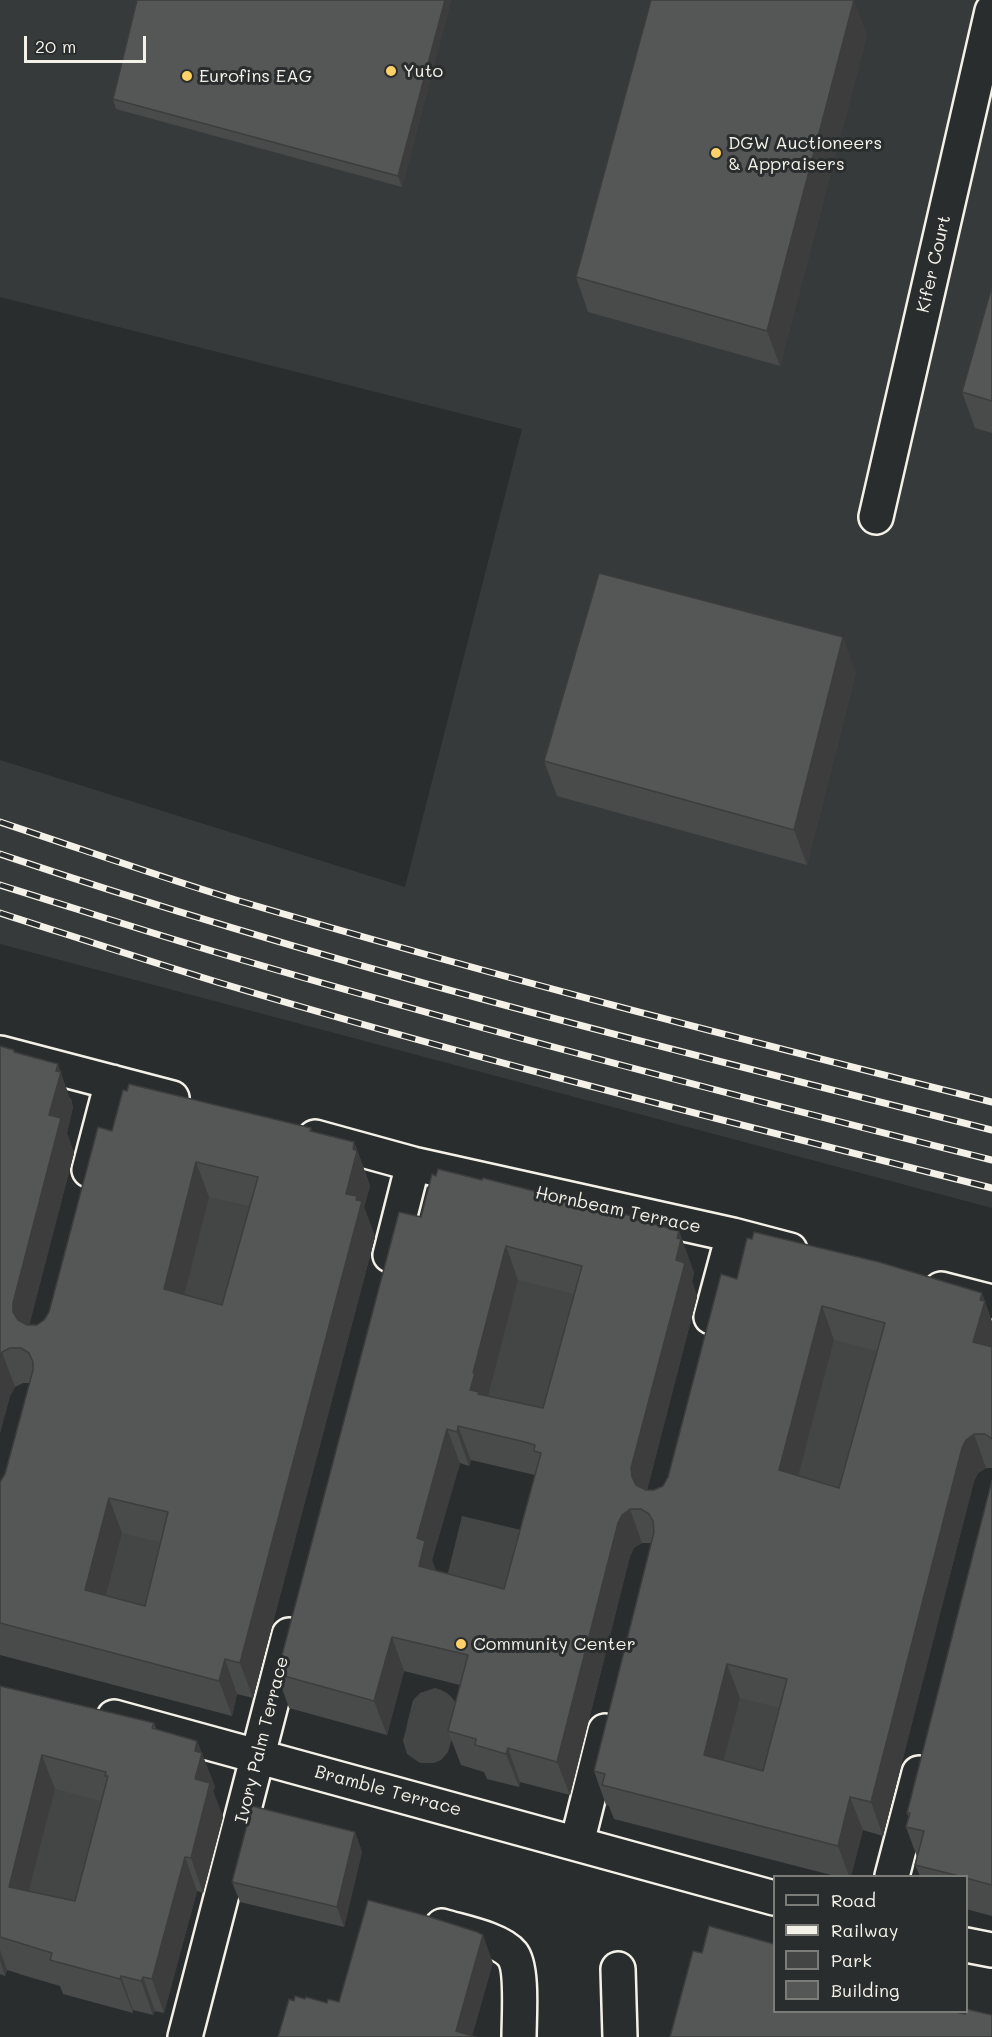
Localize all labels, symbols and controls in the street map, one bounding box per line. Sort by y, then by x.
scale bar [27,24,148,62]
text: 20 m [35,34,76,58]
place label: Yuto [403,60,443,82]
marker: Yuto [384,64,398,78]
place label: Eurofins EAG [199,65,312,87]
marker: Eurofins EAG [180,69,194,83]
place label: DGW Auctioneers & Appraisers [728,132,882,174]
marker: DGW Auctioneers & Appraisers [709,146,723,160]
street label: Kifer Court [912,213,956,315]
street label: Hornbeam Terrace [533,1182,703,1238]
place label: Community Center [473,1633,636,1655]
marker: Community Center [454,1637,468,1651]
street label: Ivory Palm Terrace [231,1654,293,1826]
street label: Bramble Terrace [312,1761,464,1821]
legend [773,1875,968,2013]
text: Road [831,1888,876,1912]
text: Railway [831,1918,898,1942]
text: Park [831,1948,872,1972]
text: Building [831,1978,899,2002]

